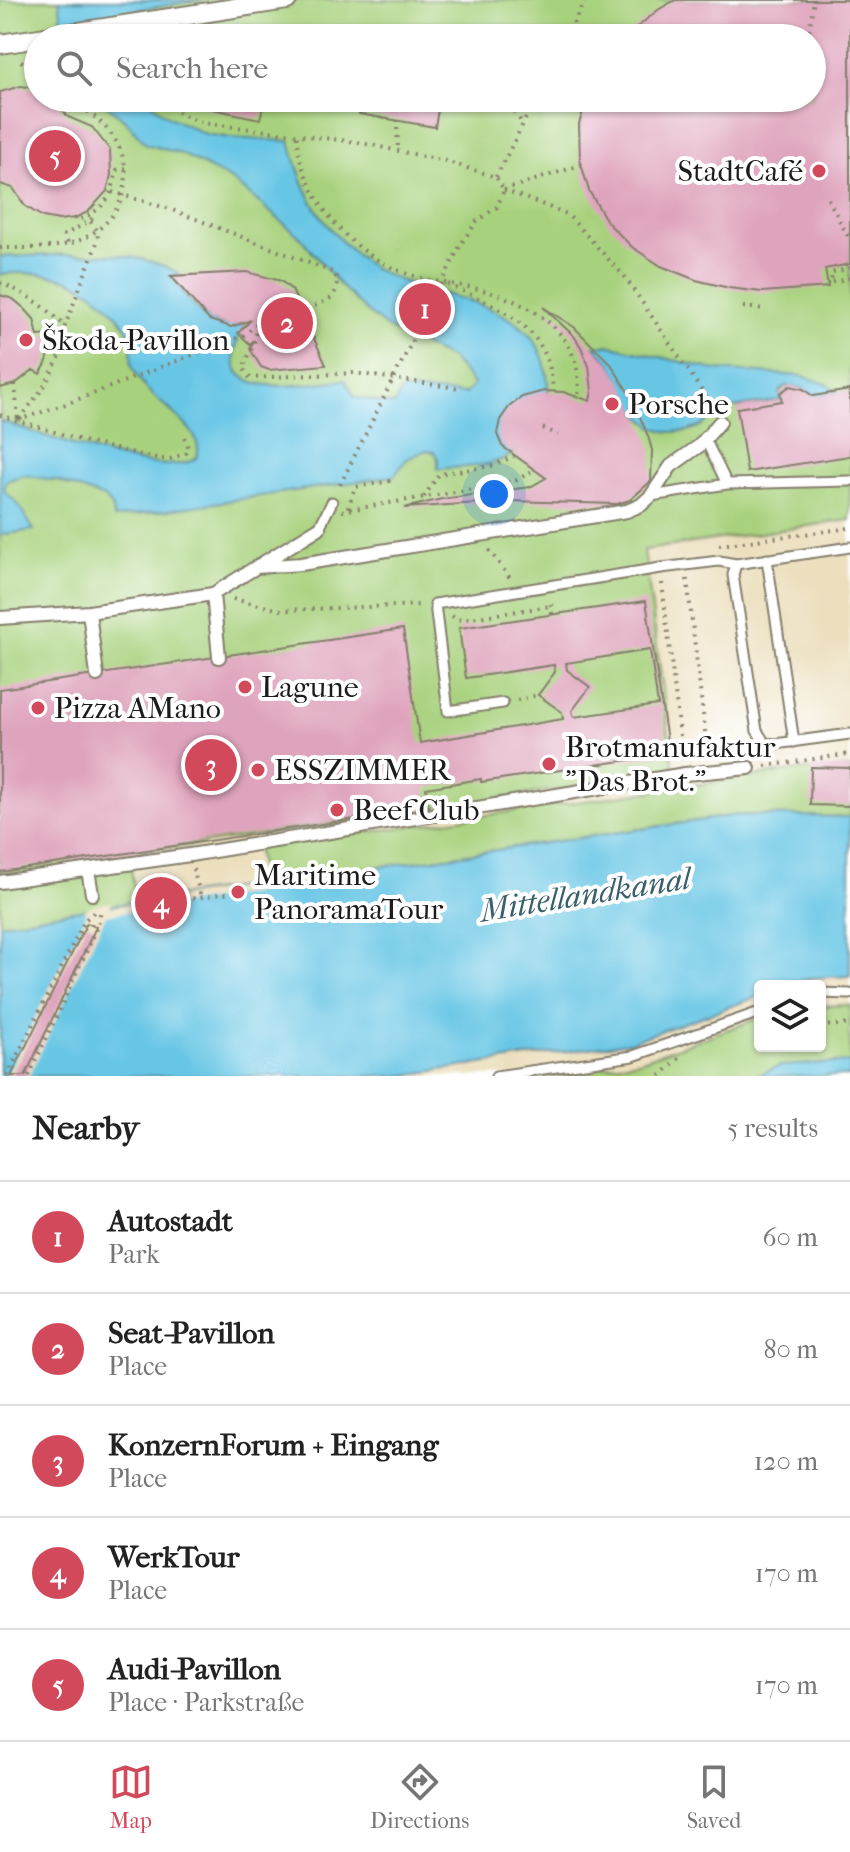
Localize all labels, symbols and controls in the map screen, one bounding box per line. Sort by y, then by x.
search box [24,24,826,112]
icon: search [52,46,96,90]
text: Search here [116,51,268,86]
pin: 5 [29,126,81,186]
place label: StadtCafé [678,154,803,189]
marker: StadtCafé [810,162,828,180]
pin: 1 [399,279,451,339]
pin: 2 [261,293,313,353]
place label: Škoda-Pavillon [42,323,230,358]
marker: Škoda-Pavillon [17,331,35,349]
place label: Porsche [628,387,729,422]
marker: Porsche [603,395,621,413]
your location [474,474,514,514]
place label: Lagune [261,670,359,705]
marker: Lagune [236,678,254,696]
place label: Pizza AMano [54,691,221,726]
marker: Pizza AMano [29,699,47,717]
place label: Brotmanufaktur "Das Brot." [565,730,776,799]
pin: 3 [185,735,237,795]
place label: ESSZIMMER [274,753,452,788]
marker: Brotmanufaktur "Das Brot." [540,755,558,773]
marker: ESSZIMMER [249,761,267,779]
place label: Beef Club [353,793,479,828]
marker: Beef Club [328,801,346,819]
place label: Maritime PanoramaTour [254,858,444,927]
water label: Mittellandkanal [476,859,696,930]
pin: 4 [135,873,187,933]
marker: Maritime PanoramaTour [229,883,247,901]
map controls [754,980,826,1052]
button: layers [754,980,826,1052]
text: Nearby [32,1108,139,1148]
text: 5 results [727,1113,818,1144]
text: Autostadt [108,1204,233,1239]
text: 1 [53,1222,63,1253]
text: 60 m [762,1222,818,1253]
text: Park [108,1239,160,1270]
text: Seat-Pavillon [108,1316,275,1351]
text: 2 [51,1334,65,1365]
text: 80 m [763,1334,818,1365]
text: Place [108,1351,167,1382]
text: KonzernForum + Eingang [108,1428,439,1463]
text: 3 [53,1446,63,1477]
text: 120 m [754,1446,818,1477]
text: Place [108,1463,167,1494]
text: WerkTour [108,1540,239,1575]
text: 4 [50,1558,66,1589]
text: 170 m [755,1558,818,1589]
text: Place [108,1575,167,1606]
text: Audi-Pavillon [108,1652,281,1687]
text: 5 [52,1670,64,1701]
text: 170 m [755,1670,818,1701]
text: Place · Parkstraße [108,1687,304,1718]
tab: Map [109,1760,153,1834]
tab: Directions [370,1760,469,1834]
tab: Saved [687,1760,741,1834]

